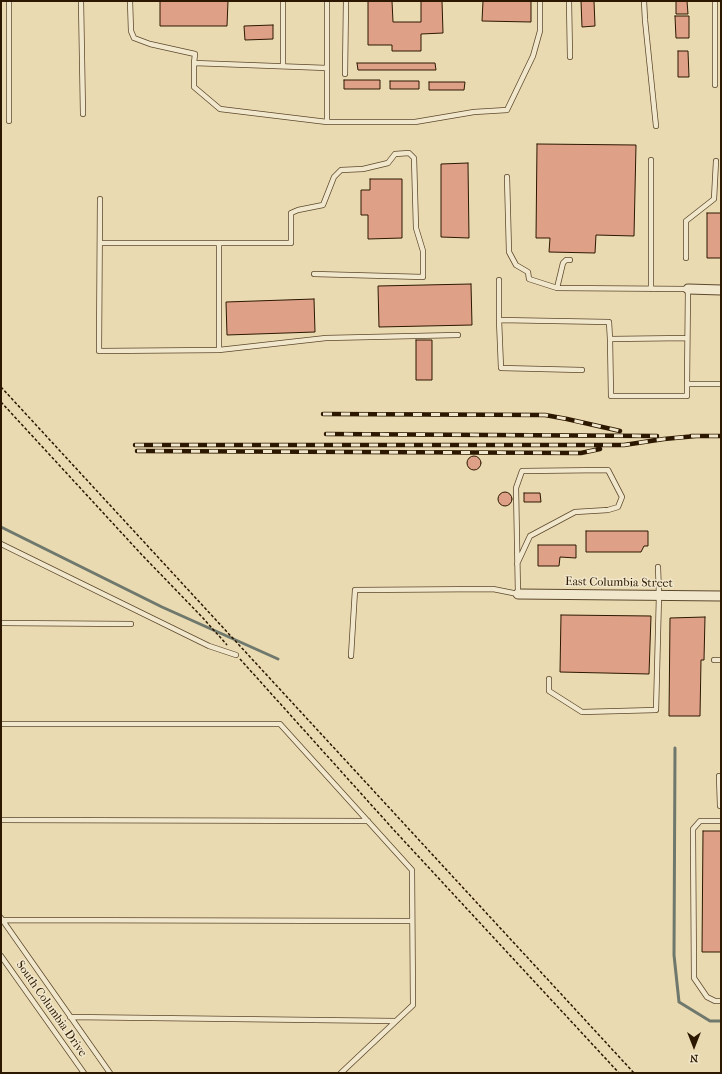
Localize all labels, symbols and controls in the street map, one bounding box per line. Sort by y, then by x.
street label: East Columbia Street [565,575,673,591]
street label: South Columbia Drive [12,958,90,1060]
north arrow [674,1026,714,1066]
text: N [690,1052,698,1065]

